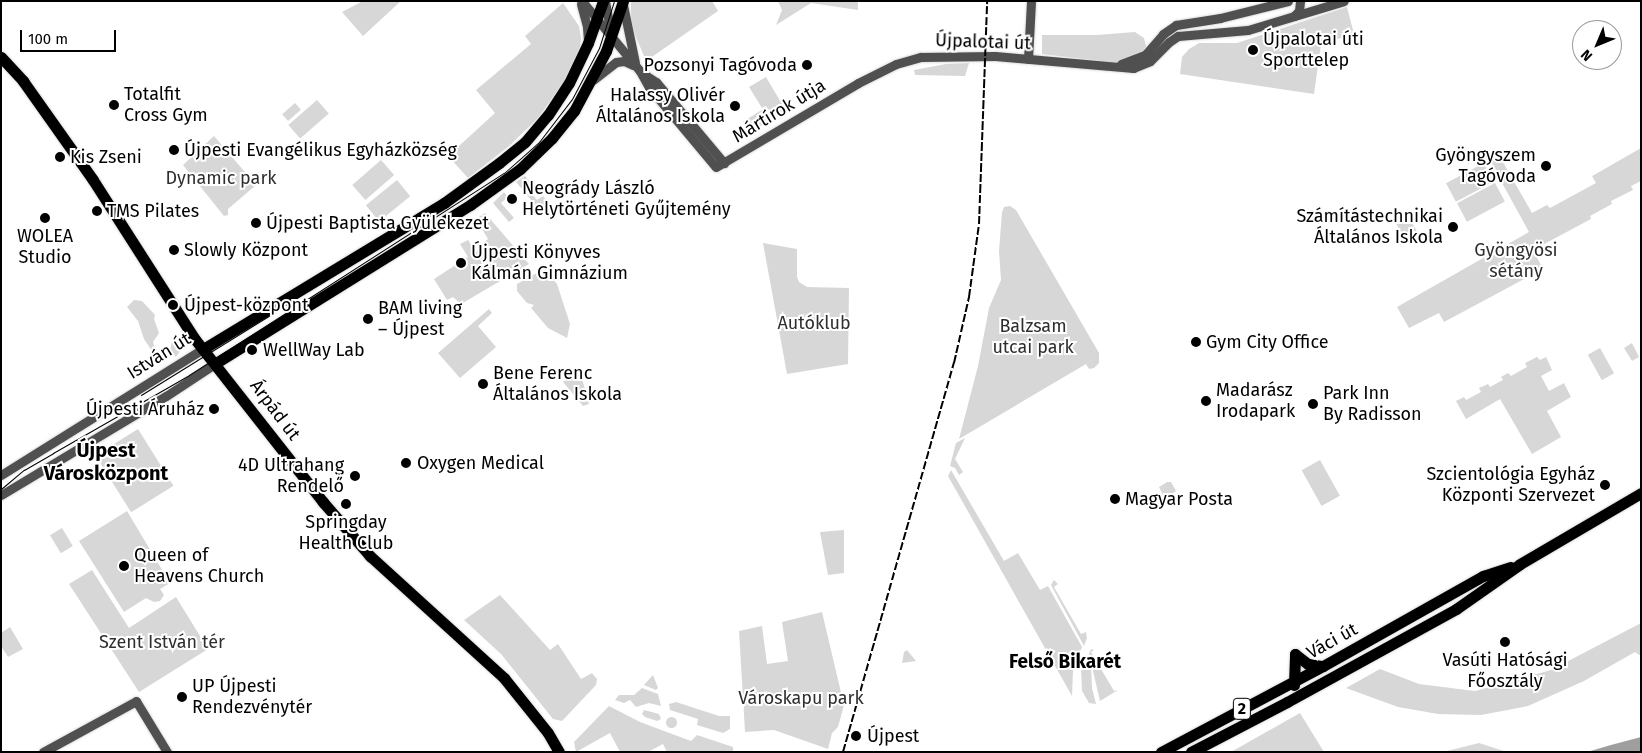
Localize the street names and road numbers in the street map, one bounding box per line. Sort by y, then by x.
street label: Újpalotai út [935,30,1031,54]
street label: Mártírok útja [728,75,830,147]
street label: István út [123,328,195,384]
street label: Árpád út [245,376,305,444]
street label: Váci út [1303,618,1361,664]
road number: 2 [1232,696,1252,722]

